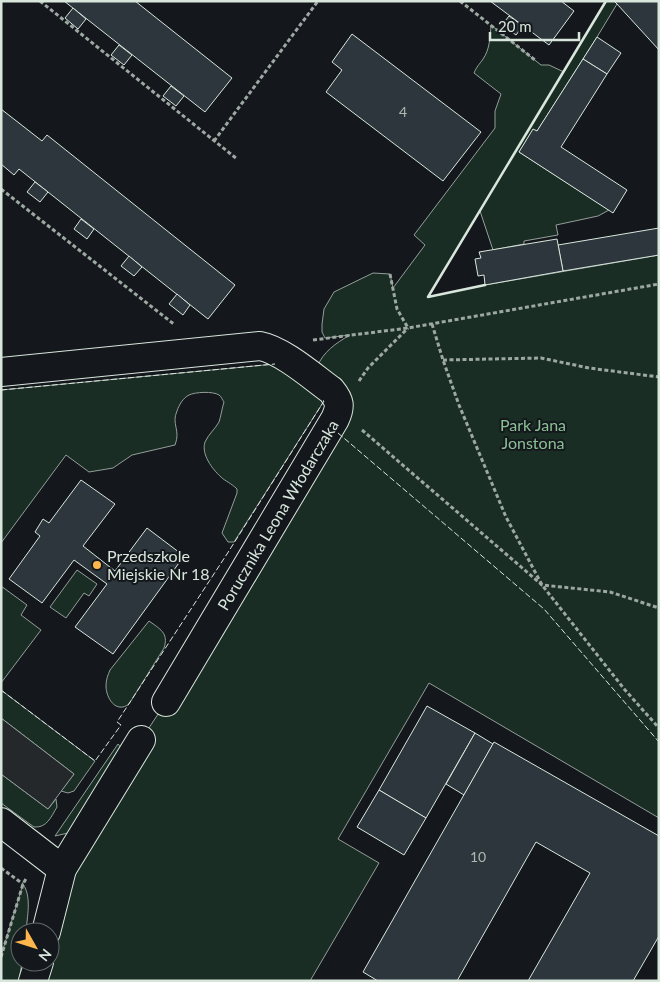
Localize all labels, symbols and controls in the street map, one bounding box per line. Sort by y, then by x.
scale bar [490,10,579,42]
text: 20 m [498,17,532,35]
house number: 4 [399,103,407,120]
park label: Park Jana Jonstona [500,415,566,452]
street label: Porucznika Leona Włodarczaka [213,416,342,613]
place label: Przedszkole Miejskie Nr 18 [107,546,210,583]
marker: Przedszkole Miejskie Nr 18 [91,559,103,571]
house number: 10 [470,848,486,865]
north arrow [10,922,60,972]
text: N [35,946,55,965]

